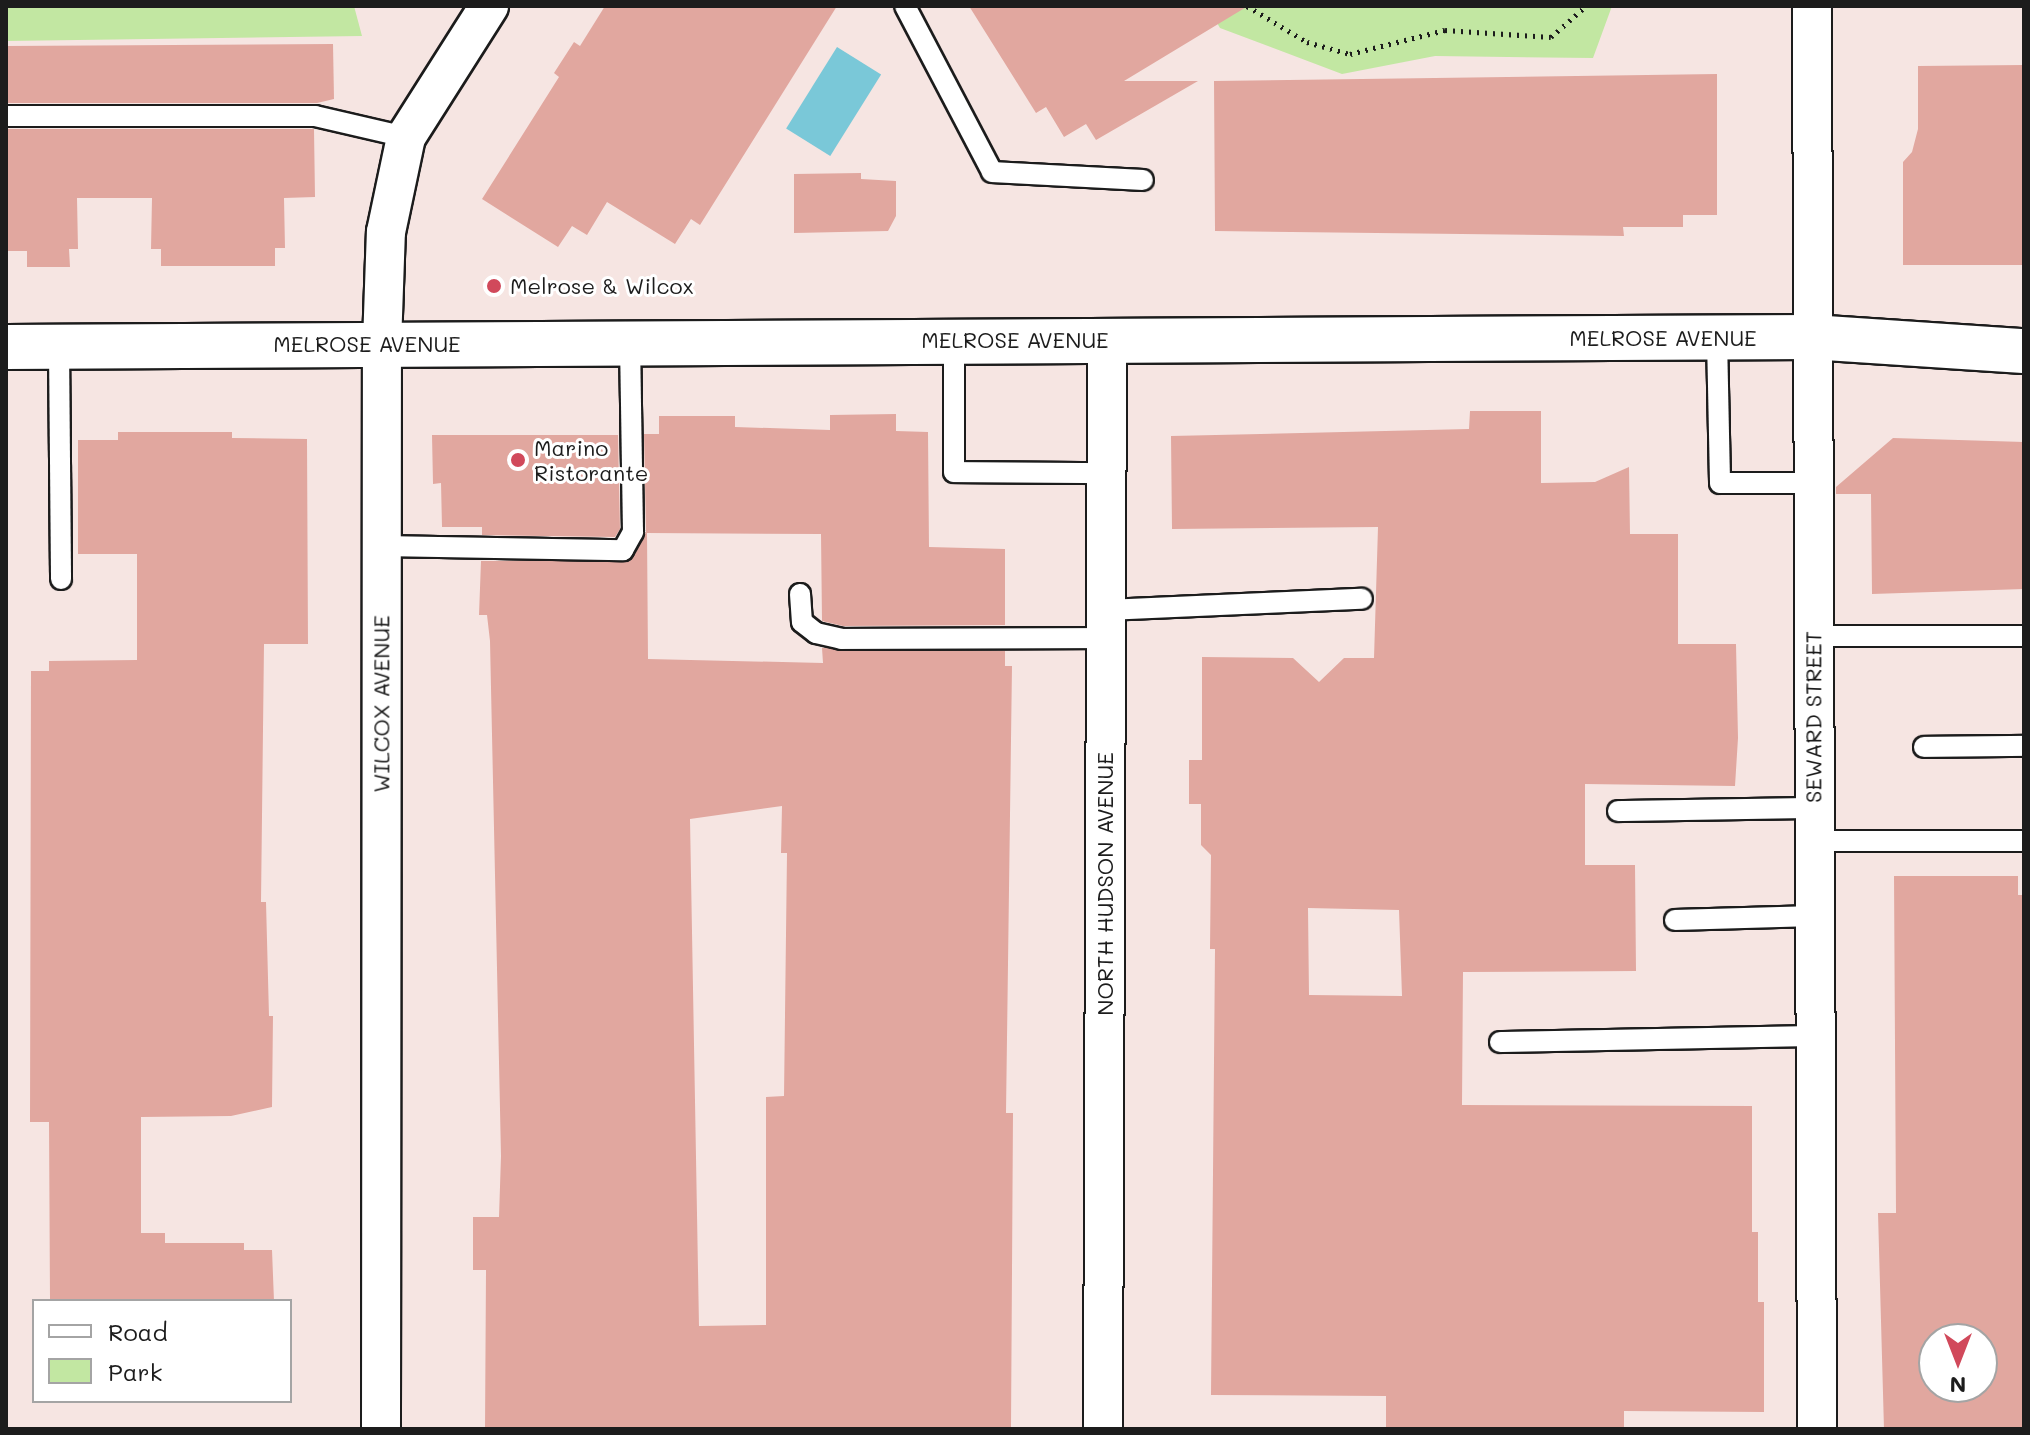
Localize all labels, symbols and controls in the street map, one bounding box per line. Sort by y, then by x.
place label: Melrose & Wilcox [510,273,694,299]
marker: Melrose & Wilcox [485,277,503,295]
street label: MELROSE AVENUE [1569,325,1757,351]
street label: MELROSE AVENUE [921,327,1109,353]
street label: MELROSE AVENUE [273,331,461,357]
place label: Marino Ristorante [534,434,648,486]
marker: Marino Ristorante [509,451,527,469]
street label: WILCOX AVENUE [368,615,394,793]
street label: SEWARD STREET [1800,631,1826,803]
street label: NORTH HUDSON AVENUE [1092,752,1118,1016]
legend [32,1299,292,1403]
text: Road [108,1316,168,1347]
north arrow [1918,1323,1998,1403]
text: Park [108,1356,162,1387]
text: N [1950,1371,1966,1400]

